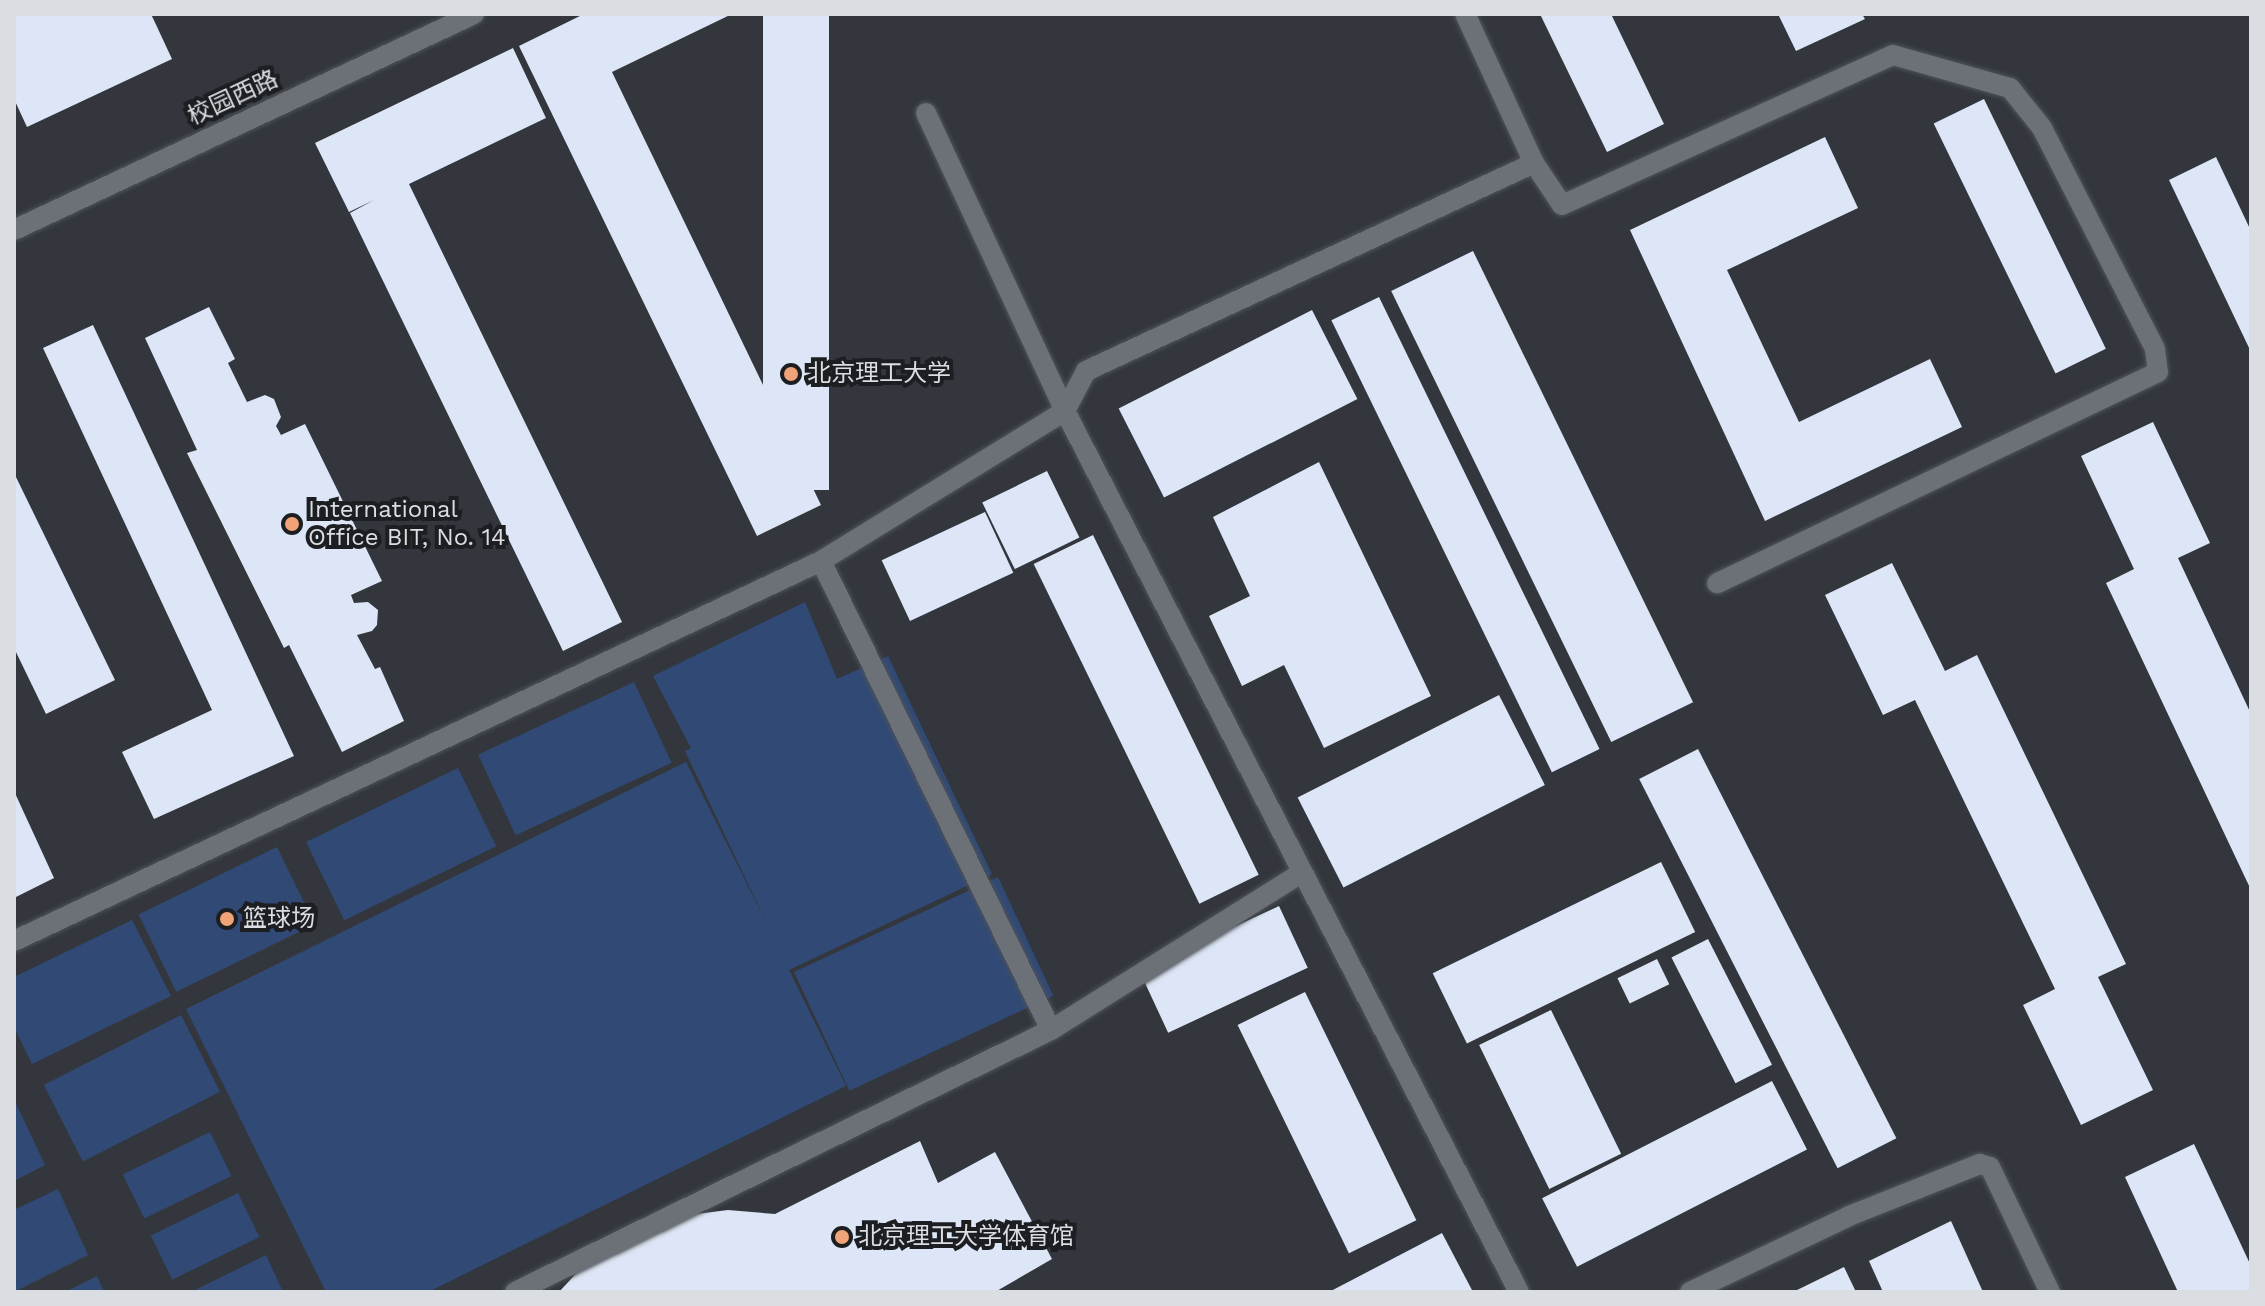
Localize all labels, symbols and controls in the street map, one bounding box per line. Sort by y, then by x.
street label: 校园西路 [183,65,283,131]
place label: 北京理工大学 [807,360,951,388]
marker: 北京理工大学 [782,365,800,383]
place label: International Office BIT, No. 14 [308,496,506,552]
marker: International Office BIT, No. 14 [283,515,301,533]
place label: 篮球场 [243,905,315,933]
marker: 篮球场 [218,910,236,928]
place label: 北京理工大学体育馆 [858,1223,1074,1251]
marker: 北京理工大学体育馆 [833,1228,851,1246]

